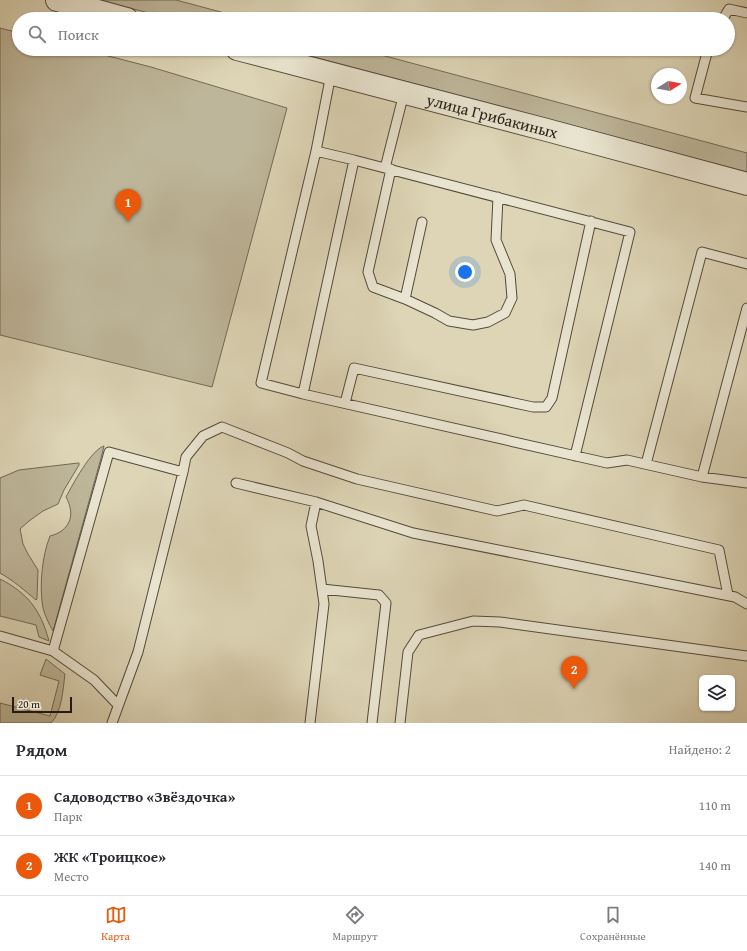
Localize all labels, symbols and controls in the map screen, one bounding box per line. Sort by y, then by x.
search box [12,12,735,56]
icon: search [26,23,48,45]
text: Поиск [58,24,99,45]
north arrow [651,68,687,104]
street label: улица Грибакиных [423,87,562,145]
pin: 1 [115,189,141,222]
your location [455,262,475,282]
pin: 2 [561,656,587,689]
map controls [699,675,735,711]
button: layers [699,675,735,711]
scale bar [12,695,72,714]
text: 20 m [18,696,40,712]
text: Рядом [16,737,67,762]
text: Найдено: 2 [669,740,731,759]
text: Садоводство «Звёздочка» [54,786,235,807]
text: 1 [26,796,32,815]
text: 110 m [699,796,731,815]
text: Парк [54,807,82,826]
text: ЖК «Троицкое» [54,846,166,867]
text: 2 [26,856,32,875]
text: 140 m [699,856,731,875]
text: Место [54,867,89,886]
tab: Карта [101,904,130,944]
tab: Маршрут [332,904,377,944]
tab: Сохранённые [580,904,646,944]

